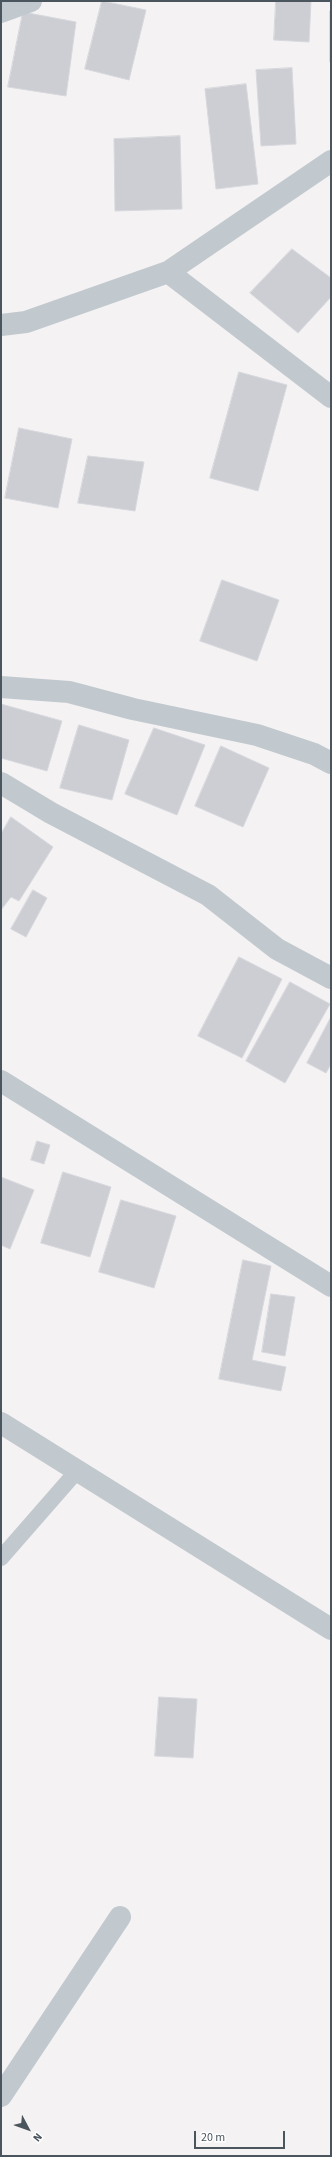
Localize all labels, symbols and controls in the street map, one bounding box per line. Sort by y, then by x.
north arrow [8,2109,48,2149]
scale bar [196,2123,287,2149]
text: 20 m [201,2129,225,2146]
text: N [29,2130,46,2145]

